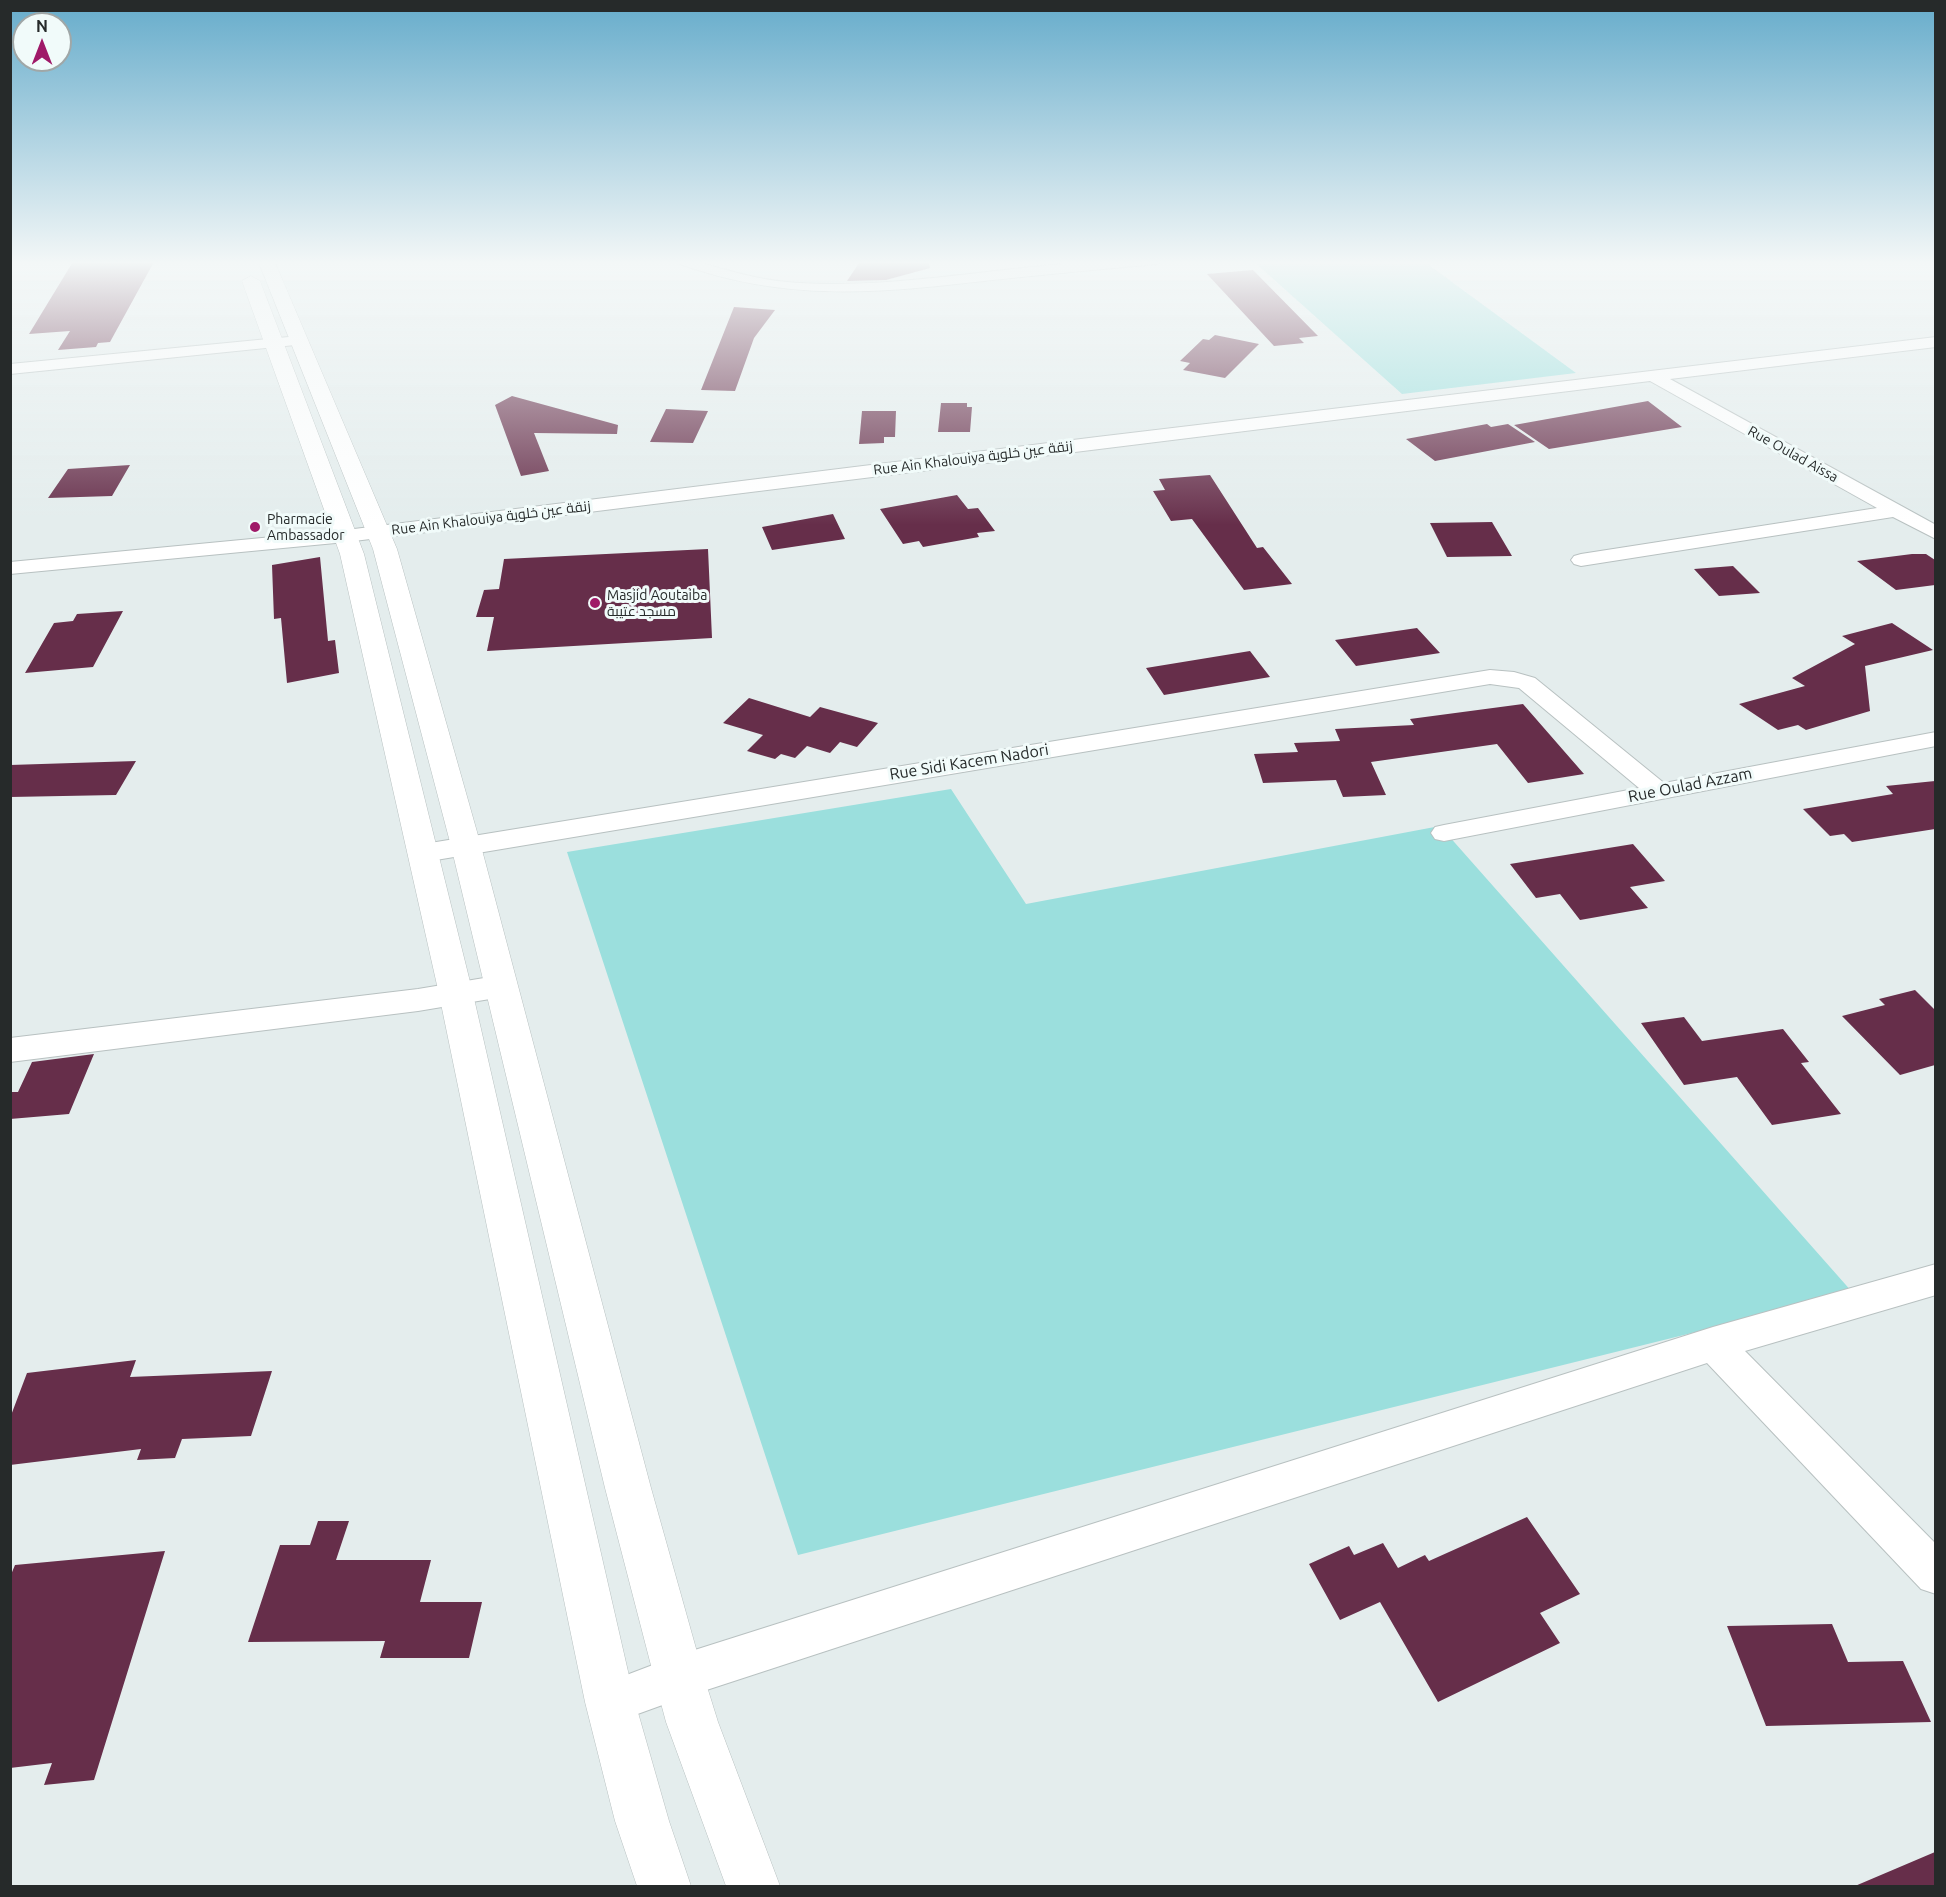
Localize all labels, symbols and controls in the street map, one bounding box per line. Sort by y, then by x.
north arrow [12,12,72,72]
text: N [36,17,48,35]
street label: Rue Oulad Aissa [1745,422,1841,486]
street label: Rue Ain Khalouiya زنقة عين خلوية [872,437,1074,479]
street label: Rue Ain Khalouiya زنقة عين خلوية [390,497,592,539]
place label: Pharmacie Ambassador [267,511,345,544]
marker: Pharmacie Ambassador [248,520,262,534]
place label: Masjid Aoutaiba مسجد عتيبة [607,587,707,620]
marker: Masjid Aoutaiba مسجد عتيبة [588,596,602,610]
street label: Rue Sidi Kacem Nadori [888,740,1050,784]
street label: Rue Oulad Azzam [1626,764,1754,806]

